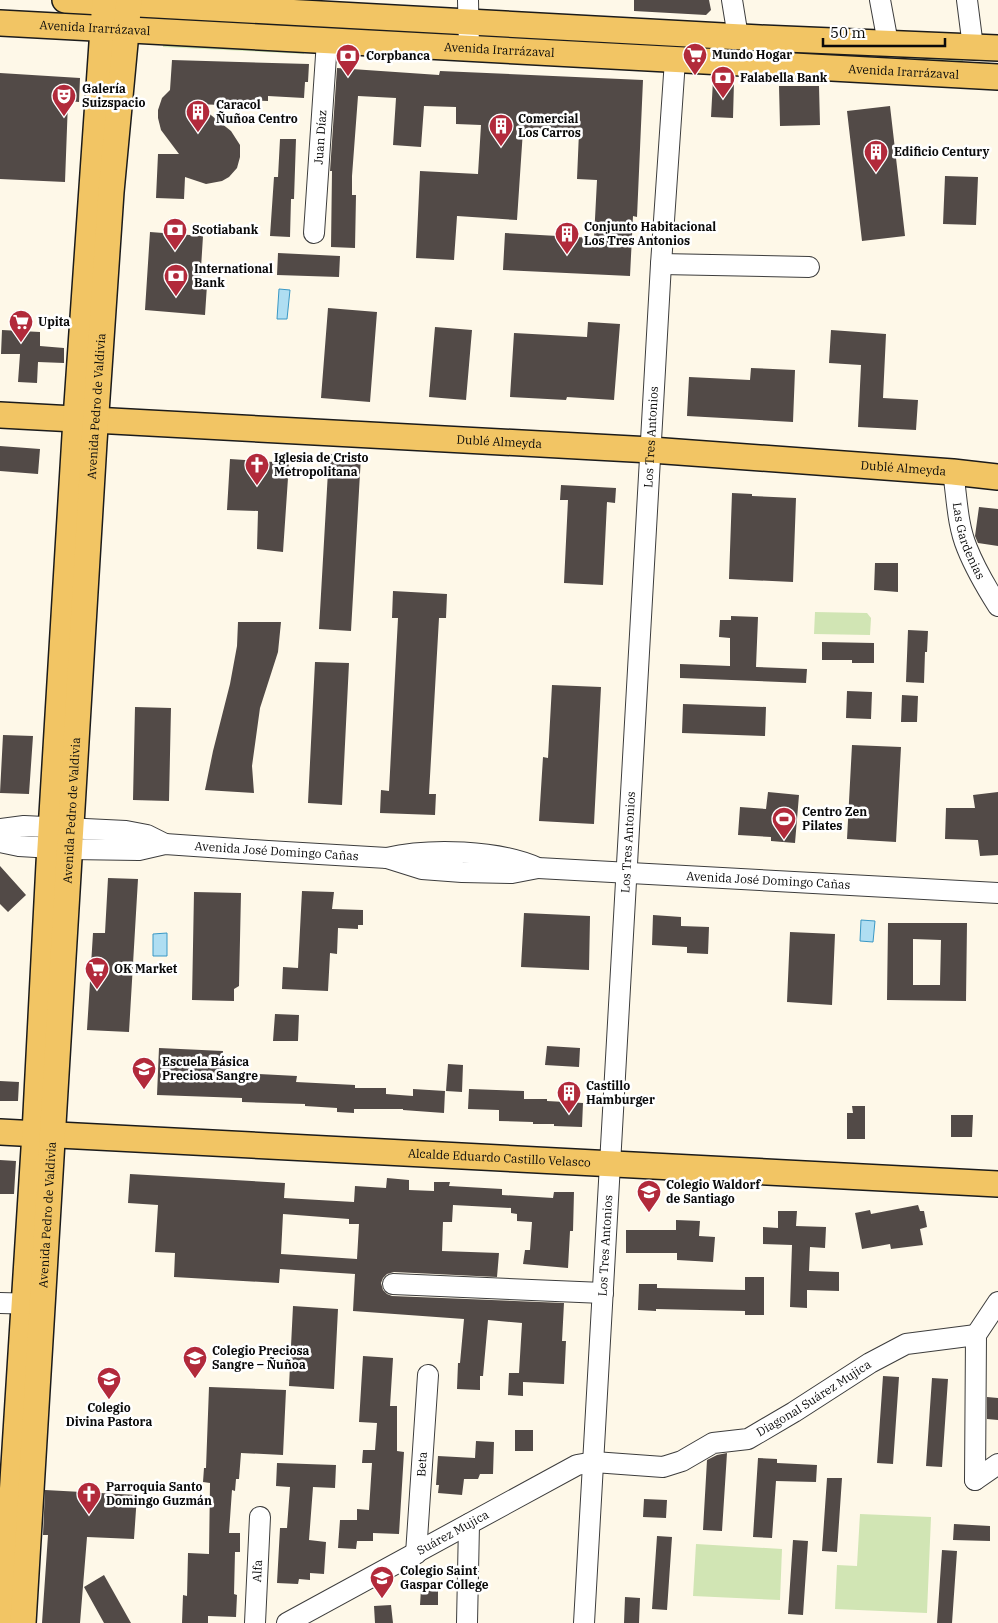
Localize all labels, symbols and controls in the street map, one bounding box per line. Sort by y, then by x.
scale bar [823,15,946,47]
street label: Avenida Irarrázaval [39,17,151,38]
text: 50 m [830,23,866,42]
street label: Avenida Irarrázaval [443,39,556,60]
supermarket icon: Mundo Hogar [682,42,708,76]
bank icon: Corpbanca [335,43,361,77]
place label: Mundo Hogar [712,47,792,62]
place label: Corpbanca [366,48,430,63]
street label: Avenida Irarrázaval [848,61,960,82]
bank icon: Falabella Bank [710,65,736,99]
place label: Falabella Bank [740,70,828,85]
place label: Galería Suizspacio [82,81,145,110]
theatre icon: Galería Suizspacio [51,83,77,117]
place label: Caracol Ñuñoa Centro [216,97,298,126]
building icon: Caracol Ñuñoa Centro [185,99,211,133]
street label: Juan Díaz [311,109,329,165]
place label: Comercial Los Carros [518,111,581,140]
building icon: Comercial Los Carros [488,113,514,147]
building icon: Edificio Century [863,139,889,173]
place label: Edificio Century [894,144,990,159]
bank icon: Scotiabank [162,217,188,251]
place label: Conjunto Habitacional Los Tres Antonios [584,219,716,248]
building icon: Conjunto Habitacional Los Tres Antonios [554,221,580,255]
place label: Scotiabank [192,222,259,237]
place label: International Bank [194,261,273,290]
bank icon: International Bank [163,263,189,297]
supermarket icon: Upita [8,309,34,343]
place label: Upita [38,314,70,329]
street label: Avenida Pedro de Valdivia [84,332,108,480]
street label: Los Tres Antonios [640,386,661,488]
street label: Dublé Almeyda [456,432,543,451]
place label: Iglesia de Cristo Metropolitana [274,450,368,479]
church icon: Iglesia de Cristo Metropolitana [244,452,270,486]
street label: Dublé Almeyda [860,457,947,479]
street label: Las Gardenias [950,501,989,582]
street label: Avenida Pedro de Valdivia [59,736,83,884]
street label: Los Tres Antonios [617,791,638,893]
place label: Centro Zen Pilates [802,804,867,833]
sports icon: Centro Zen Pilates [771,806,797,840]
street label: Avenida José Domingo Cañas [194,838,359,863]
street label: Avenida José Domingo Cañas [686,868,851,892]
supermarket icon: OK Market [84,956,110,990]
place label: OK Market [114,961,178,976]
place label: Escuela Básica Preciosa Sangre [162,1054,258,1083]
school or university icon: Escuela Básica Preciosa Sangre [131,1056,157,1090]
place label: Castillo Hamburger [586,1078,655,1107]
building icon: Castillo Hamburger [556,1080,582,1114]
street label: Avenida Pedro de Valdivia [35,1141,59,1288]
street label: Alcalde Eduardo Castillo Velasco [408,1145,591,1170]
place label: Colegio Waldorf de Santiago [666,1177,761,1206]
school or university icon: Colegio Waldorf de Santiago [636,1179,662,1213]
street label: Los Tres Antonios [595,1194,615,1297]
place label: Colegio Preciosa Sangre – Ñuñoa [212,1343,310,1372]
school or university icon: Colegio Preciosa Sangre – Ñuñoa [182,1345,208,1379]
street label: Diagonal Suárez Mujica [754,1356,874,1439]
school or university icon: Colegio Divina Pastora [96,1366,122,1400]
place label: Colegio Divina Pastora [66,1400,152,1429]
street label: Beta [413,1451,430,1477]
place label: Parroquia Santo Domingo Guzmán [106,1479,212,1508]
church icon: Parroquia Santo Domingo Guzmán [76,1481,102,1515]
street label: Suárez Mujica [414,1506,492,1558]
street label: Alfa [249,1559,265,1583]
place label: Colegio Saint Gaspar College [400,1563,489,1592]
school or university icon: Colegio Saint Gaspar College [369,1565,395,1599]

